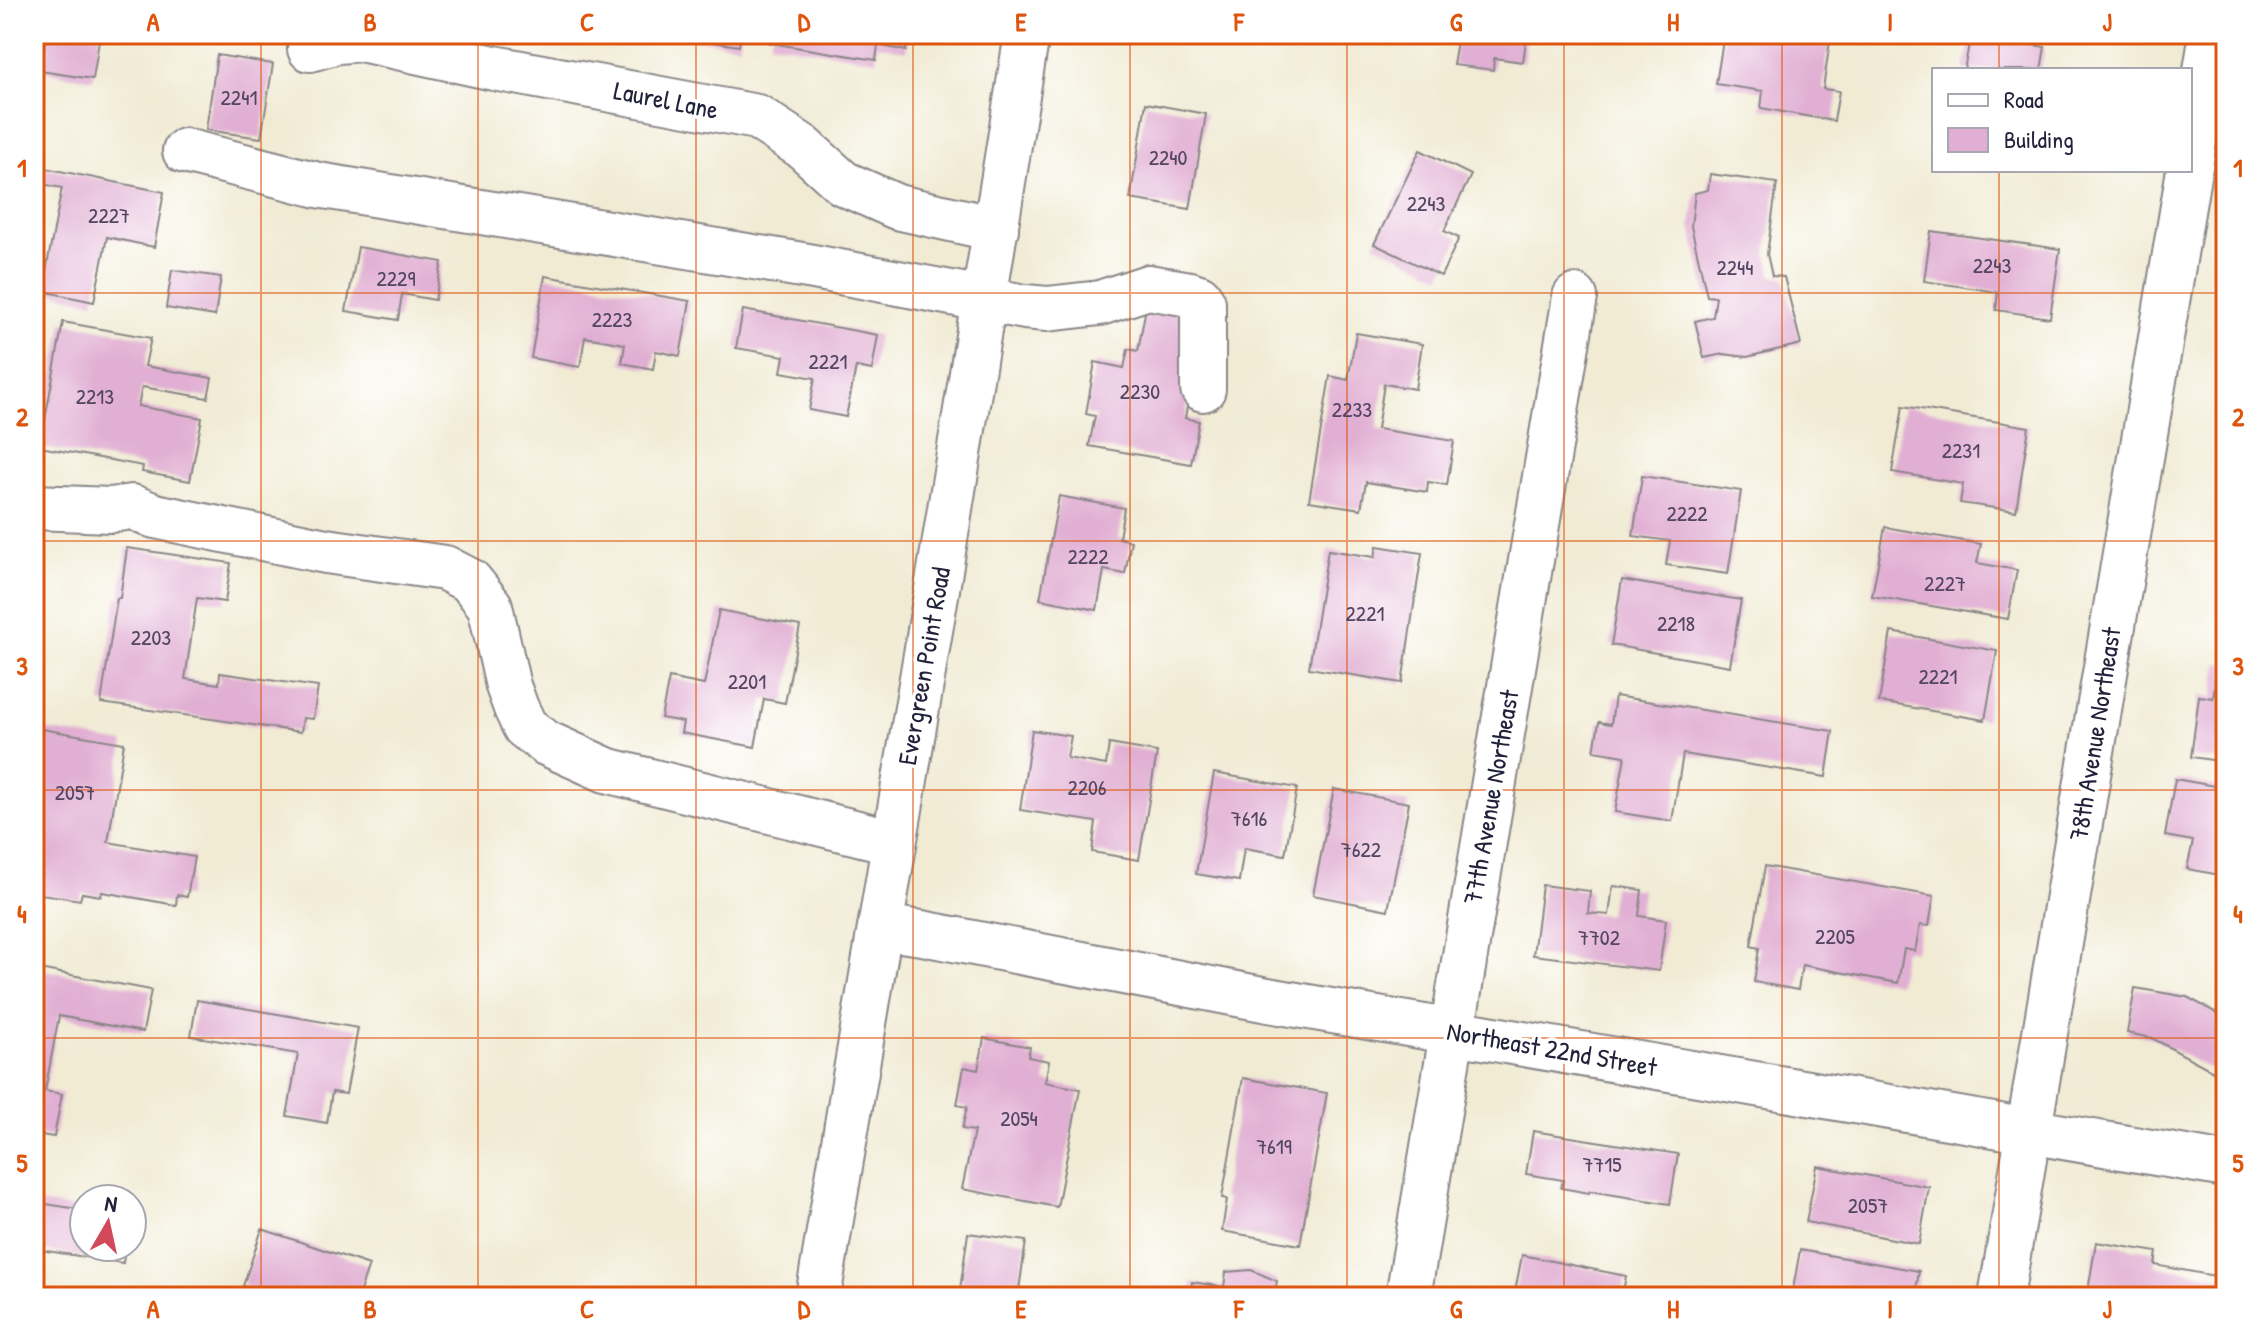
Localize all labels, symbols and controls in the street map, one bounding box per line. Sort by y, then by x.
text: A [147,4,160,39]
text: B [363,4,377,39]
text: C [580,4,594,39]
text: D [798,4,811,39]
text: E [1015,4,1027,39]
text: F [1233,4,1245,39]
text: G [1450,4,1463,39]
text: H [1667,4,1679,39]
text: I [1887,4,1893,39]
text: J [2102,4,2112,39]
legend [1932,68,2192,172]
street label: Laurel Lane [611,72,721,127]
house number: 2241 [221,82,257,112]
text: Road [2004,83,2043,115]
text: Building [2004,123,2074,155]
house number: 2240 [1149,142,1187,172]
text: 1 [17,150,27,185]
text: 1 [2233,150,2243,185]
house number: 2243 [1407,188,1445,218]
house number: 2227 [88,200,130,230]
house number: 2243 [1973,250,2011,280]
house number: 2244 [1716,252,1754,282]
house number: 2229 [377,263,415,293]
house number: 2223 [592,304,633,334]
house number: 2221 [809,346,847,376]
house number: 2230 [1120,376,1160,406]
house number: 2213 [76,381,114,411]
house number: 2233 [1332,394,1372,424]
text: 2 [16,399,29,434]
text: 2 [2232,399,2245,434]
house number: 2231 [1942,435,1980,465]
house number: 2222 [1666,498,1708,528]
house number: 2222 [1067,541,1109,571]
street label: Evergreen Point Road [889,564,958,768]
house number: 2227 [1924,568,1966,598]
house number: 2221 [1346,598,1384,628]
house number: 2218 [1657,608,1695,638]
house number: 2203 [131,622,171,652]
street label: 78th Avenue Northeast [2060,624,2129,843]
text: 3 [16,648,28,683]
text: 3 [2232,648,2244,683]
house number: 2221 [1919,661,1957,691]
house number: 2201 [728,666,766,696]
street label: 77th Avenue Northeast [1454,686,1527,907]
house number: 2206 [1067,772,1107,802]
house number: 2057 [55,777,95,807]
house number: 7616 [1231,803,1267,833]
house number: 7622 [1341,834,1382,864]
text: 4 [17,896,27,931]
text: 4 [2233,896,2243,931]
house number: 2205 [1815,921,1855,951]
house number: 7702 [1578,922,1621,952]
street label: Northeast 22nd Street [1444,1013,1661,1084]
house number: 2054 [1000,1103,1038,1133]
house number: 7619 [1256,1131,1292,1161]
text: 5 [17,1145,28,1180]
text: 5 [2233,1145,2244,1180]
house number: 7715 [1582,1149,1622,1179]
north arrow [68,1183,148,1263]
text: N [103,1188,120,1219]
house number: 2057 [1848,1190,1888,1220]
text: A [147,1291,160,1326]
text: B [363,1291,377,1326]
text: C [580,1291,594,1326]
text: D [798,1291,811,1326]
text: E [1015,1291,1027,1326]
text: F [1233,1291,1245,1326]
text: G [1450,1291,1463,1326]
text: H [1667,1291,1679,1326]
text: I [1887,1291,1893,1326]
text: J [2102,1291,2112,1326]

